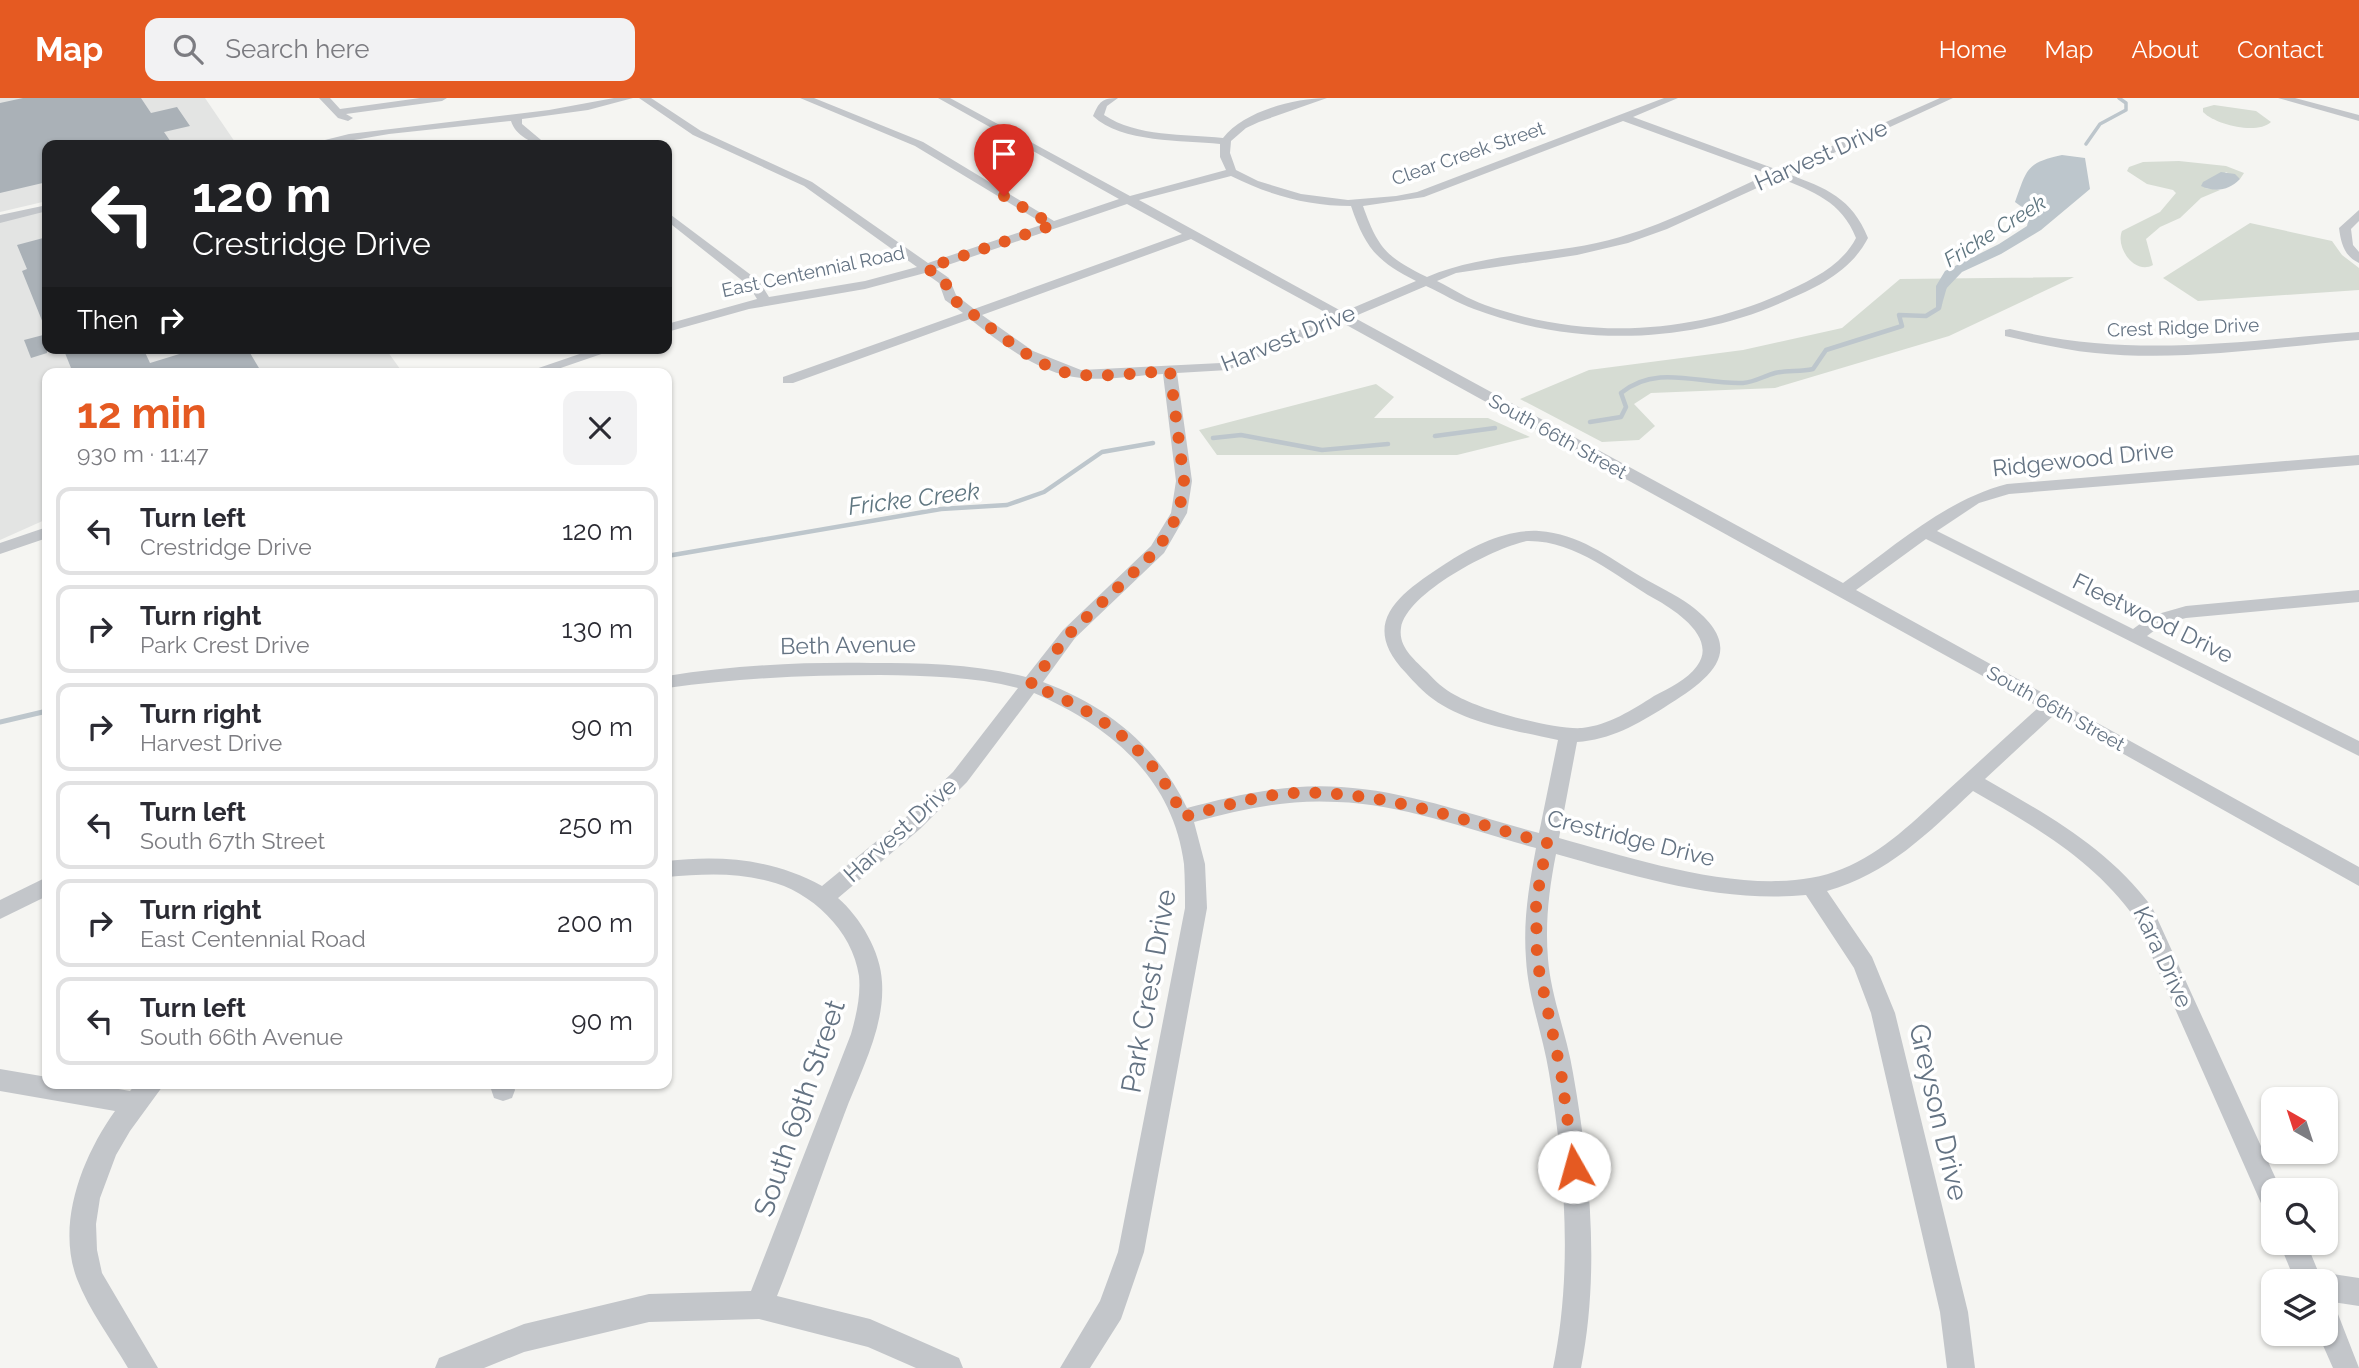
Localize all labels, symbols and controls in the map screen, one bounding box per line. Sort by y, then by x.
search box [145,18,635,81]
text: Map [35,30,103,69]
icon: search [169,30,207,68]
text: Search here [225,34,370,64]
text: Home [1939,35,2007,64]
text: Map [2045,35,2093,64]
text: About [2131,35,2199,64]
text: Contact [2237,35,2324,64]
street label: Harvest Drive [1750,113,1891,196]
street label: Clear Creek Street [1389,116,1548,189]
pin [974,124,1034,196]
icon: arrive [985,135,1023,173]
text: 120 m [192,166,331,223]
icon: left [77,168,168,259]
water label: Fricke Creek [1939,189,2051,272]
text: Crestridge Drive [192,225,431,262]
street label: East Centennial Road [720,241,906,301]
street label: Harvest Drive [1217,298,1359,377]
icon: right [152,301,190,339]
text: Then [77,305,138,335]
street label: Crest Ridge Drive [2107,313,2259,341]
text: 12 min [77,389,207,438]
street label: South 66th Street [1485,389,1631,483]
button: close [563,391,637,465]
street label: Ridgewood Drive [1991,436,2175,481]
text: 930 m · 11:47 [77,440,209,467]
water label: Fricke Creek [846,476,982,521]
text: Turn left [140,503,246,533]
icon: left [81,512,119,550]
text: 120 m [562,516,633,546]
text: Crestridge Drive [140,533,312,560]
street label: Fleetwood Drive [2069,567,2238,668]
text: Turn right [140,601,261,631]
icon: right [81,610,119,648]
text: 130 m [562,614,633,644]
street label: Beth Avenue [780,630,916,659]
text: Park Crest Drive [140,631,309,658]
street label: South 66th Street [1983,661,2129,755]
text: Turn right [140,699,261,729]
icon: right [81,708,119,746]
text: 90 m [571,712,633,742]
text: Harvest Drive [140,729,282,756]
street label: Harvest Drive [838,772,962,887]
text: Turn left [140,797,246,827]
street label: Crestridge Drive [1545,804,1718,871]
icon: left [81,806,119,844]
text: 250 m [559,810,633,840]
text: South 67th Street [140,827,325,854]
street label: Park Crest Drive [1114,887,1183,1095]
text: Turn right [140,895,261,925]
street label: Kara Drive [2128,902,2199,1012]
icon: right [81,904,119,942]
text: 200 m [557,908,633,938]
text: East Centennial Road [140,925,366,952]
text: Turn left [140,993,246,1023]
street label: South 69th Street [747,995,852,1221]
icon: left [81,1002,119,1040]
text: 90 m [571,1006,633,1036]
street label: Greyson Drive [1902,1020,1975,1204]
text: South 66th Avenue [140,1023,343,1050]
north arrow [2261,1087,2338,1164]
map controls [2261,1087,2338,1346]
position arrow [1537,1130,1611,1204]
button: search [2261,1178,2338,1255]
button: layers [2261,1269,2338,1346]

